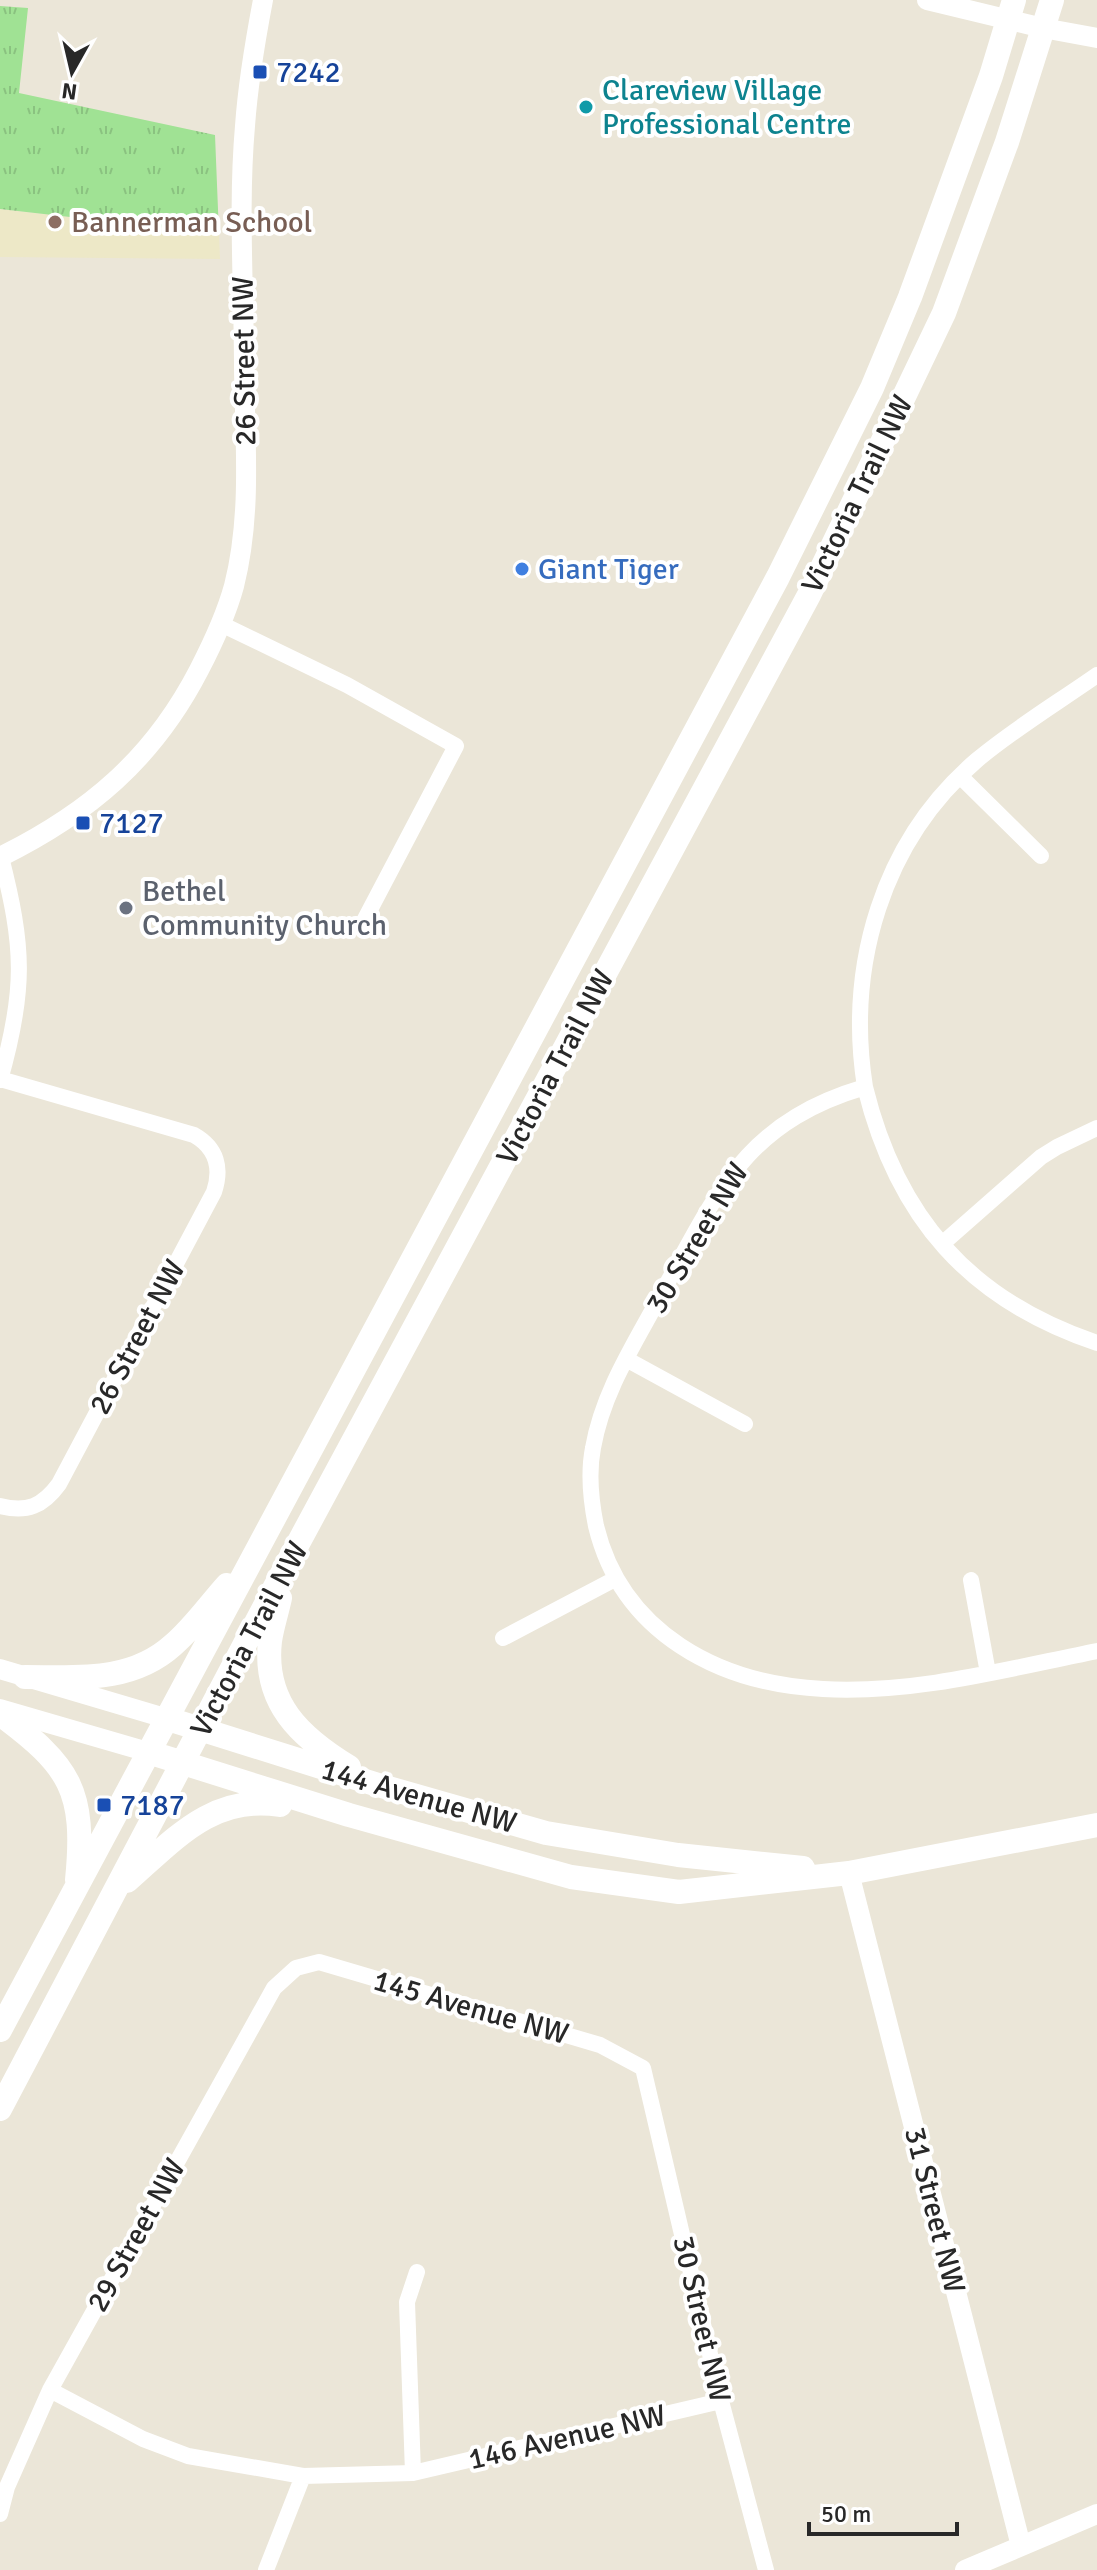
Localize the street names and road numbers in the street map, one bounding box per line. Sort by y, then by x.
street label: 26 Street NW [225,276,264,446]
street label: Victoria Trail NW [794,389,921,599]
street label: Victoria Trail NW [488,963,622,1171]
street label: 30 Street NW [638,1156,757,1320]
street label: 26 Street NW [81,1254,194,1421]
street label: Victoria Trail NW [182,1535,316,1743]
street label: 144 Avenue NW [317,1751,521,1842]
street label: 145 Avenue NW [369,1962,573,2053]
street label: 31 Street NW [896,2123,973,2297]
street label: 29 Street NW [79,2152,194,2318]
street label: 30 Street NW [664,2232,739,2406]
street label: 146 Avenue NW [465,2397,669,2478]

